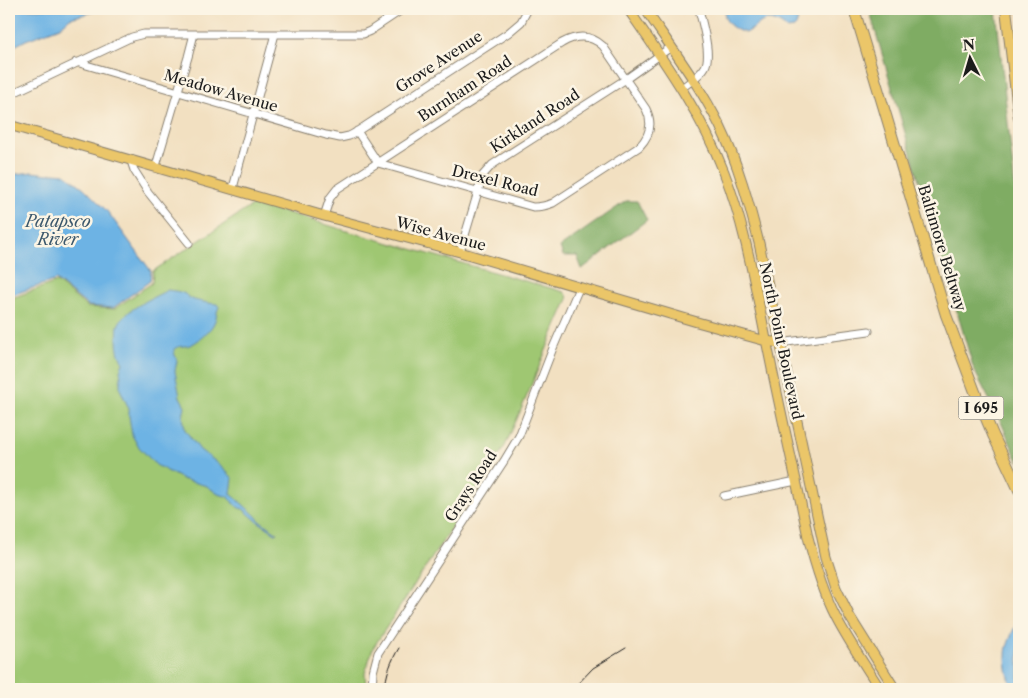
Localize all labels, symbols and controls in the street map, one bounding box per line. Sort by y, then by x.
street label: Grove Avenue [392,26,486,97]
north arrow [946,32,996,82]
text: N [962,36,976,55]
street label: Burnham Road [414,51,515,126]
street label: Meadow Avenue [162,65,280,116]
street label: Kirkland Road [486,85,583,157]
street label: Drexel Road [450,161,540,200]
street label: Baltimore Beltway [914,182,971,314]
water label: Patapsco River [23,211,91,249]
street label: Wise Avenue [393,212,488,255]
street label: North Point Boulevard [756,260,807,421]
road number: I 695 [958,396,1004,419]
street label: Grays Road [440,446,501,525]

